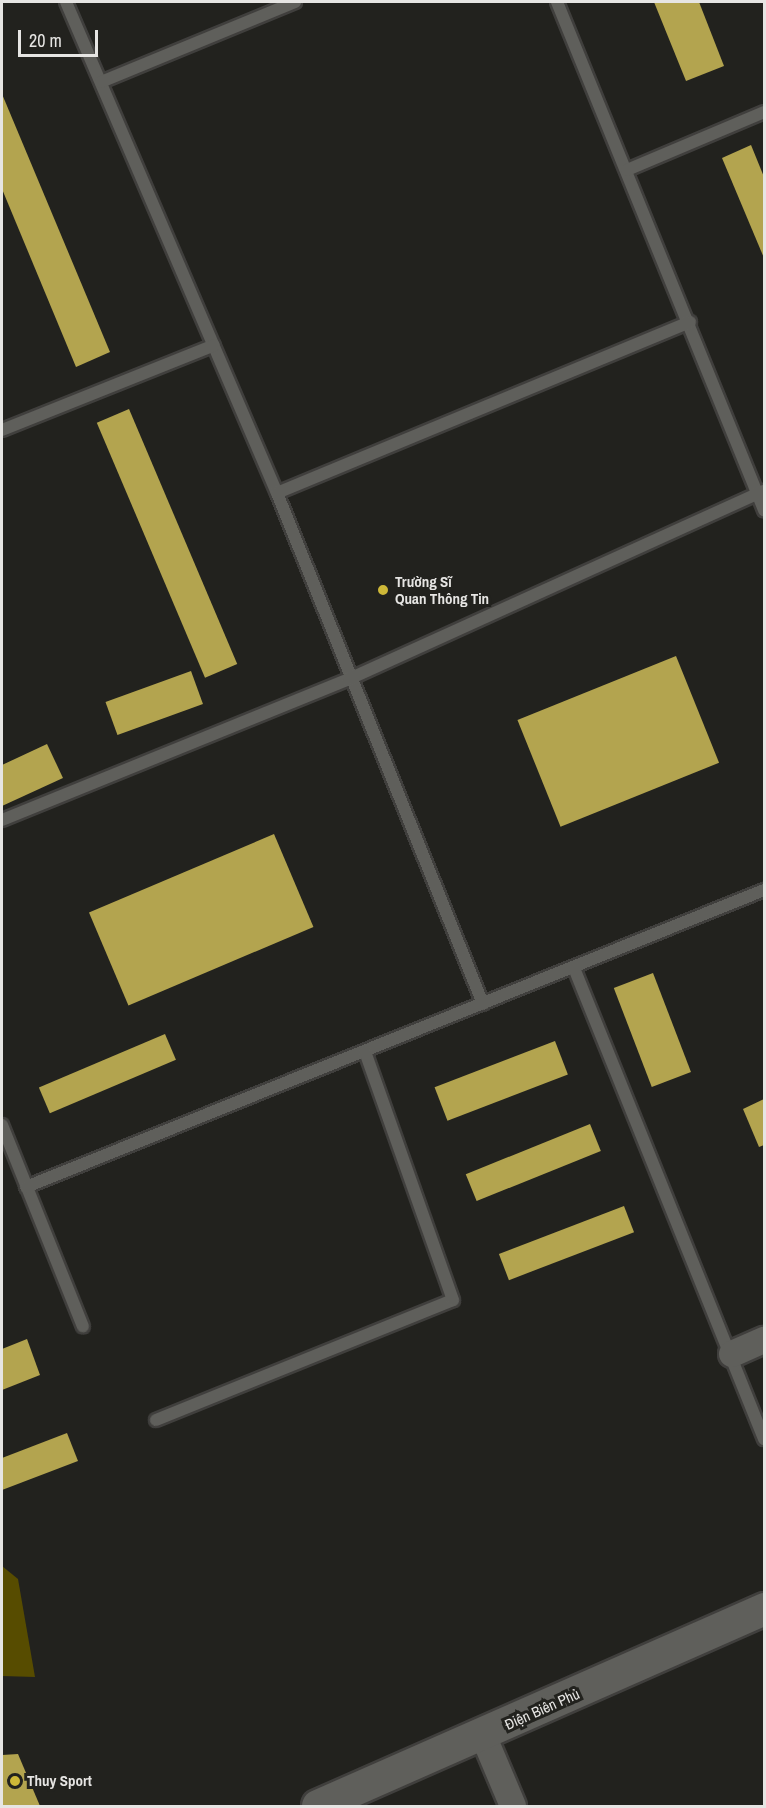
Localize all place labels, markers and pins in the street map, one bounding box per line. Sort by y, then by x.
place label: Trường Sĩ Quan Thông Tin [395,572,489,607]
marker: Trường Sĩ Quan Thông Tin [376,583,390,597]
place label: Thuy Sport [27,1772,92,1790]
marker: Thuy Sport [8,1774,22,1788]

